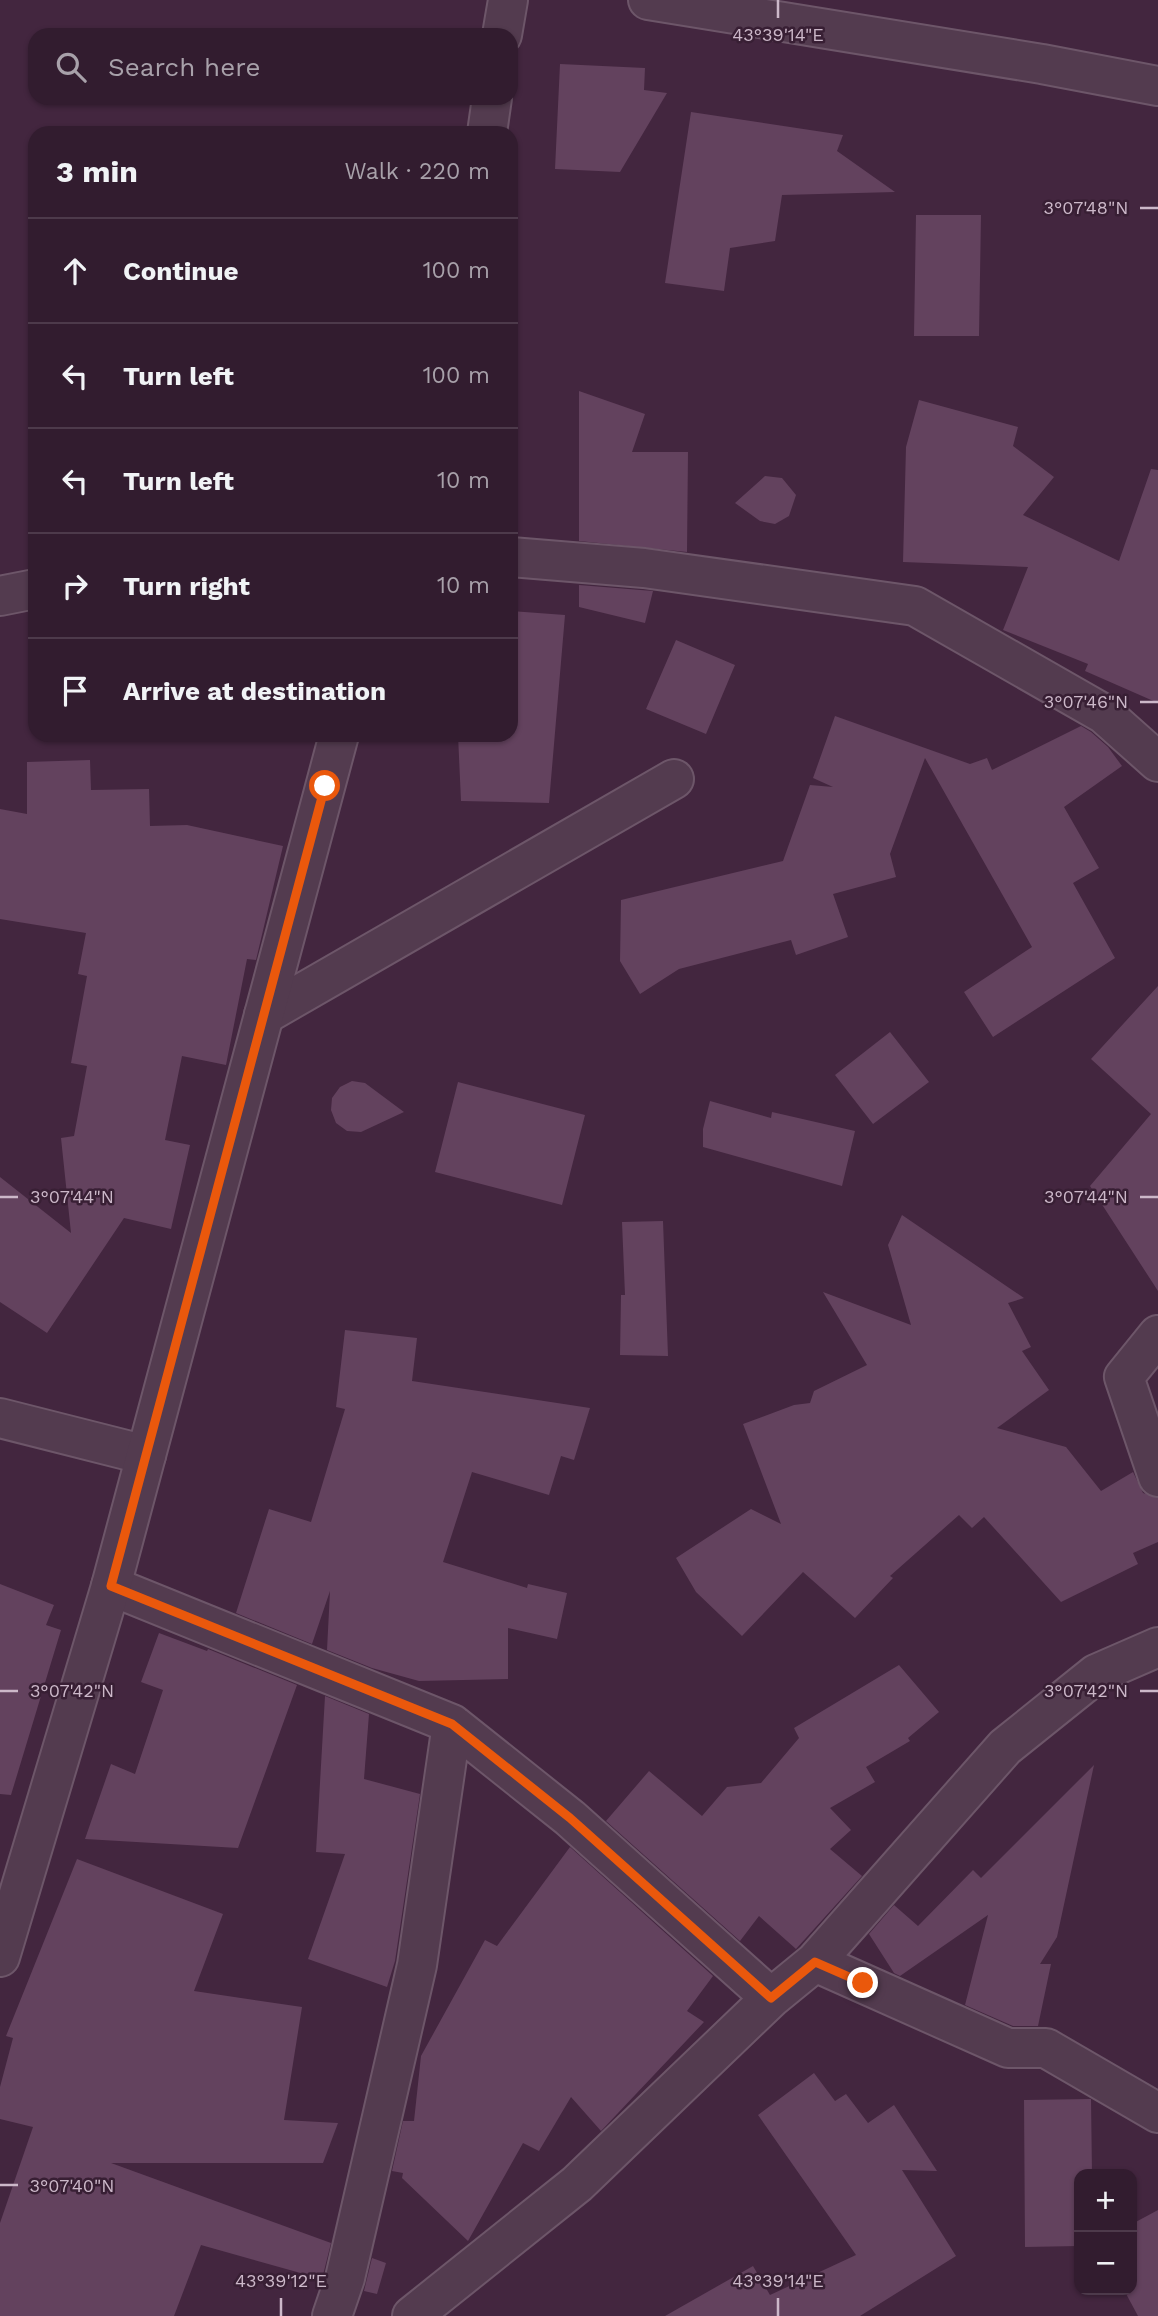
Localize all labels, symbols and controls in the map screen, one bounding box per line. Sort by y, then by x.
text: 43°39'14"E [732,24,824,45]
search box [28,28,518,105]
icon: search [52,48,90,86]
text: Search here [108,52,260,82]
text: 3 min [56,154,138,189]
text: Walk · 220 m [344,158,490,185]
text: 3°07'48"N [1044,197,1128,218]
icon: ahead [56,252,94,290]
text: Continue [123,256,239,286]
text: 100 m [423,257,490,284]
icon: left [56,357,94,395]
text: Turn left [123,361,234,391]
text: 100 m [423,362,490,389]
icon: left [56,462,94,500]
text: Turn left [123,466,234,496]
text: 10 m [437,467,490,494]
icon: right [56,567,94,605]
text: Turn right [123,571,250,601]
text: 10 m [437,572,490,599]
icon: arrive [56,672,94,710]
text: Arrive at destination [123,676,386,706]
text: 3°07'46"N [1044,691,1128,712]
route start [309,770,340,801]
text: 3°07'44"N [30,1186,114,1207]
text: 3°07'44"N [1044,1186,1128,1207]
text: 3°07'42"N [30,1680,114,1701]
text: 3°07'42"N [1044,1680,1128,1701]
route end [847,1967,878,1998]
map controls [1074,2169,1137,2295]
button: + [1074,2169,1137,2232]
text: 3°07'40"N [30,2175,114,2196]
button: − [1074,2232,1137,2295]
text: 43°39'12"E [235,2270,327,2291]
text: 43°39'14"E [732,2270,824,2291]

